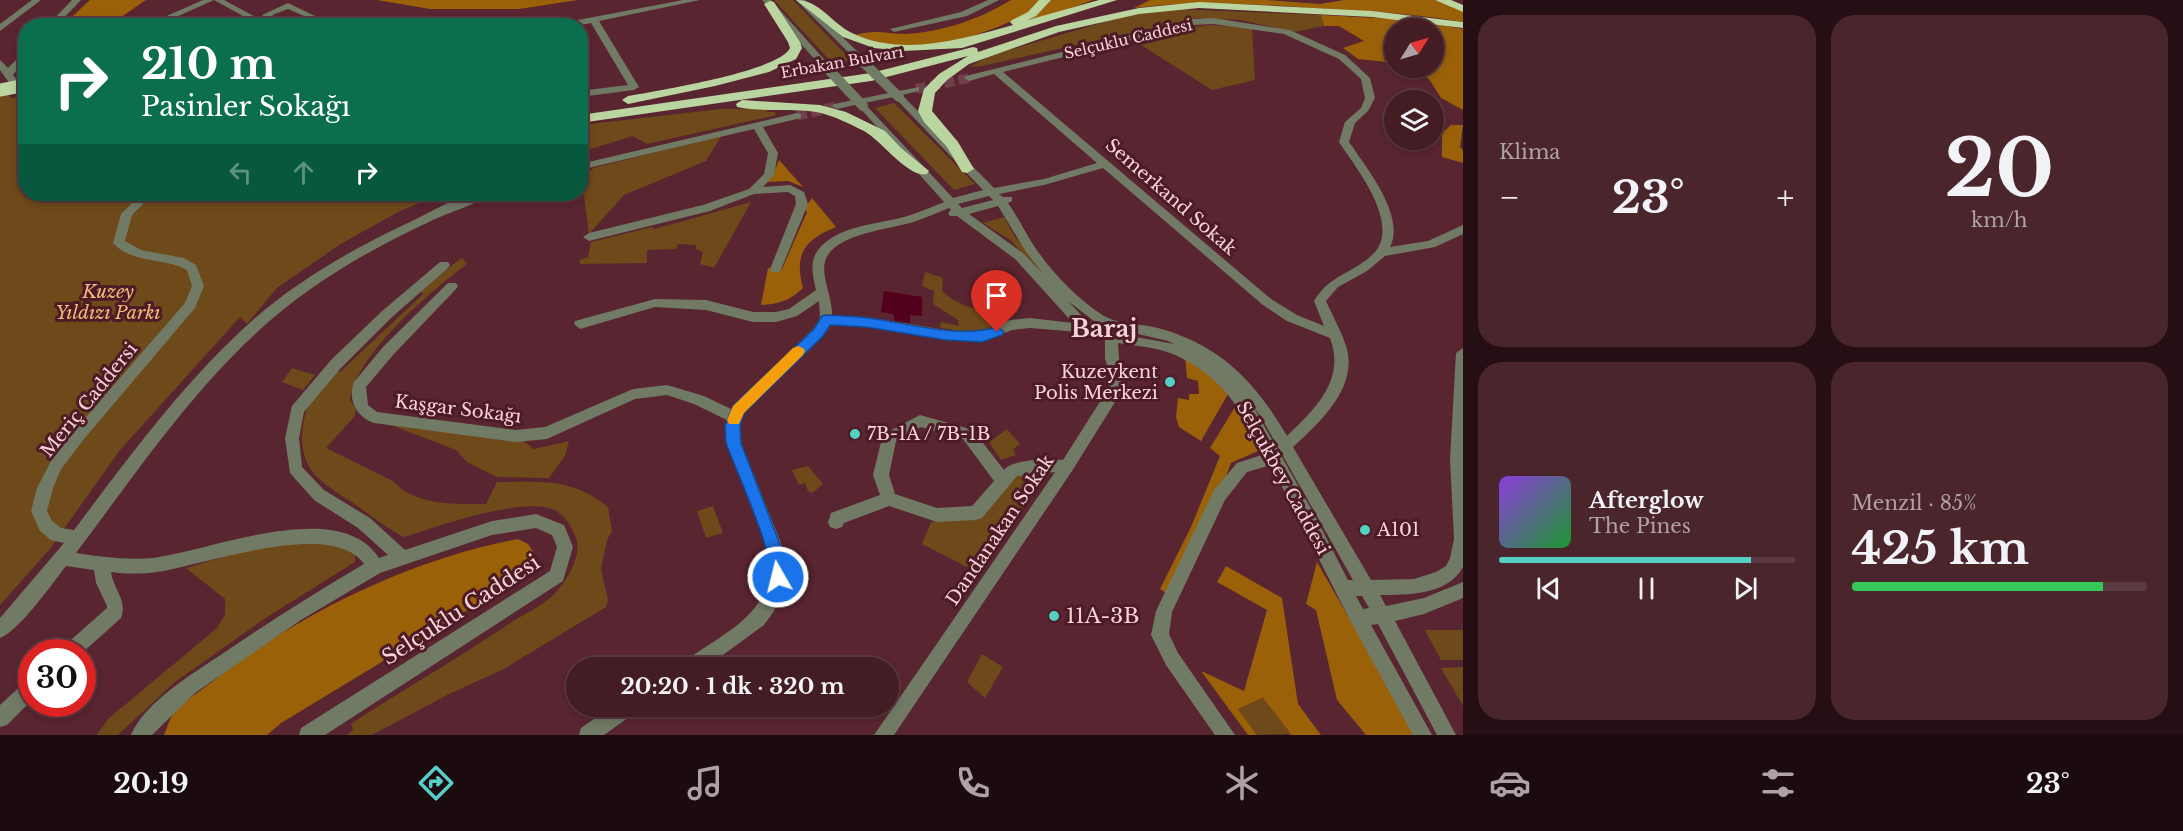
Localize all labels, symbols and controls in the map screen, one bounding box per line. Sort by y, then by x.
street label: Selçuklu Caddesi [1062,15,1194,63]
north arrow [1384,18,1444,78]
map controls [1384,18,1444,150]
text: 210 m [141,38,276,90]
icon: right [42,42,120,120]
street label: Erbakan Bulvarı [779,42,905,82]
text: Pasinler Sokağı [141,90,350,123]
button: layers [1384,90,1444,150]
text: 20 [1944,120,2054,217]
street label: Semerkand Sokak [1101,134,1241,260]
text: Klima [1499,140,1560,164]
icon: left [224,156,257,189]
icon: ahead [287,156,320,189]
icon: right [350,156,383,189]
text: 23° [1612,169,1685,225]
text: − [1499,177,1520,218]
text: + [1776,177,1795,218]
text: km/h [1971,208,2028,232]
pin [971,270,1022,332]
icon: arrive [980,279,1013,312]
park label: Kuzey Yıldızı Parkı [55,281,161,324]
district label: Baraj [1071,314,1137,343]
street label: Meriç Caddersi [36,338,142,462]
place label: Kuzeykent Polis Merkezi [1034,361,1158,404]
marker: Kuzeykent Polis Merkezi [1163,375,1177,389]
street label: Kaşgar Sokağı [393,390,523,428]
street label: Selçukbey Caddesi [1232,397,1334,559]
place label: 7B-1A / 7B-1B [867,423,990,445]
marker: 7B-1A / 7B-1B [848,427,862,441]
street label: Dandanakan Sokak [941,451,1059,609]
text: Afterglow [1589,487,1704,514]
text: Menzil · 85% [1852,491,1977,515]
text: The Pines [1589,514,1691,538]
place label: A101 [1376,519,1420,541]
text: 425 km [1852,520,2029,576]
marker: A101 [1358,523,1372,537]
position arrow [746,545,810,609]
street label: Selçuklu Caddesi [377,549,545,671]
icon: previous [1532,572,1565,605]
icon: pause [1630,572,1663,605]
icon: next [1729,572,1762,605]
place label: 11A-3B [1066,603,1139,629]
marker: 11A-3B [1047,609,1061,623]
speed limit sign: 30 [18,639,96,717]
text: 20:20 · 1 dk · 320 m [620,673,845,700]
icon: directions [415,762,457,804]
icon: music [684,762,726,804]
icon: phone [952,762,994,804]
icon: climate [1221,762,1263,804]
icon: car [1489,762,1531,804]
icon: filters [1757,762,1799,804]
text: 20:19 [113,767,189,800]
text: 23° [2026,767,2070,800]

